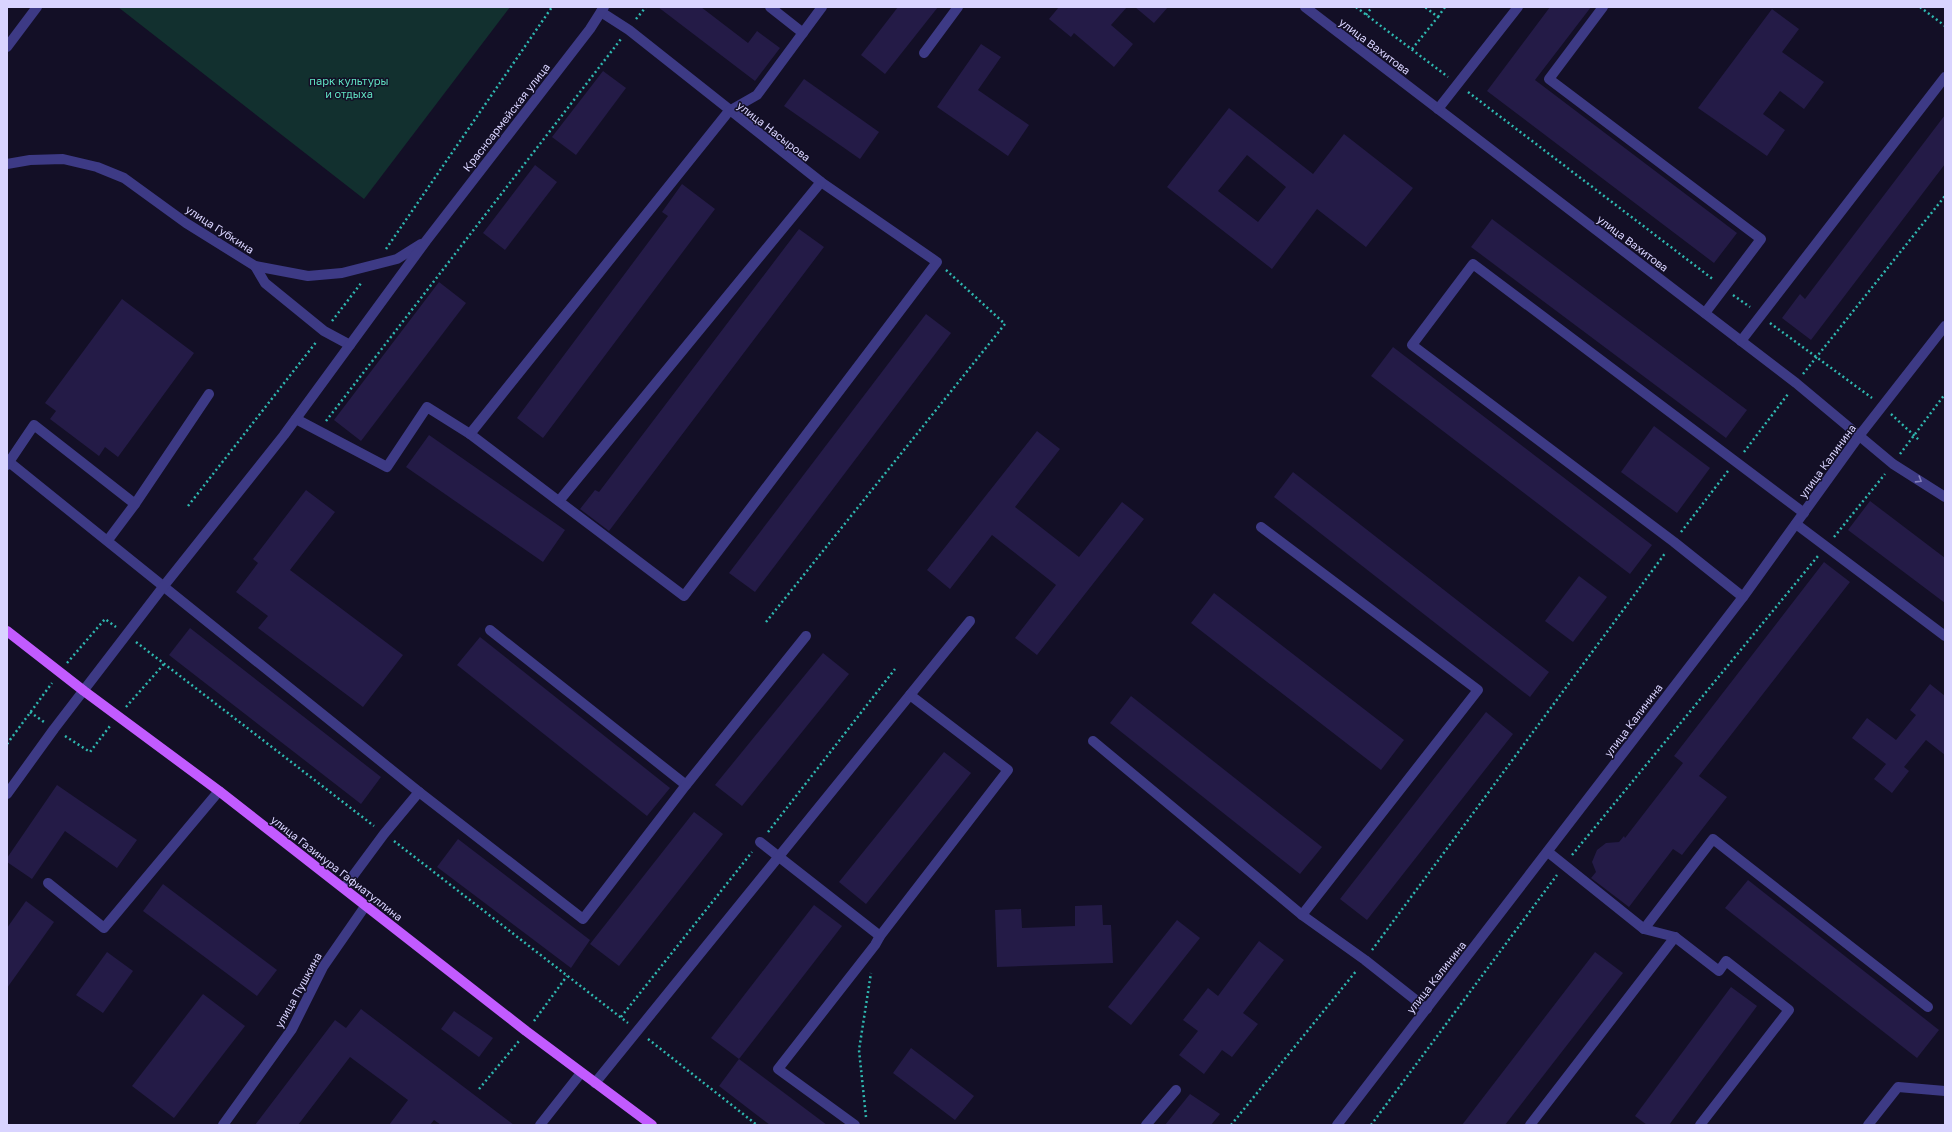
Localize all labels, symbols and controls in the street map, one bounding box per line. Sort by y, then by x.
street label: улица Вахитова [1337,15,1413,77]
street label: Красноармейская улица [460,60,552,174]
park label: парк культуры и отдыха [309,74,389,100]
street label: улица Насырова [735,98,813,164]
street label: улица Губкина [183,202,257,256]
street label: улица Вахитова [1595,212,1671,274]
street label: улица Калинина [1796,421,1858,501]
one-way arrow [1915,476,1922,483]
street label: улица Калинина [1601,681,1665,759]
street label: улица Газинура Гафиатуллина [269,813,405,923]
street label: улица Калинина [1404,938,1468,1016]
street label: улица Пушкина [272,950,324,1030]

